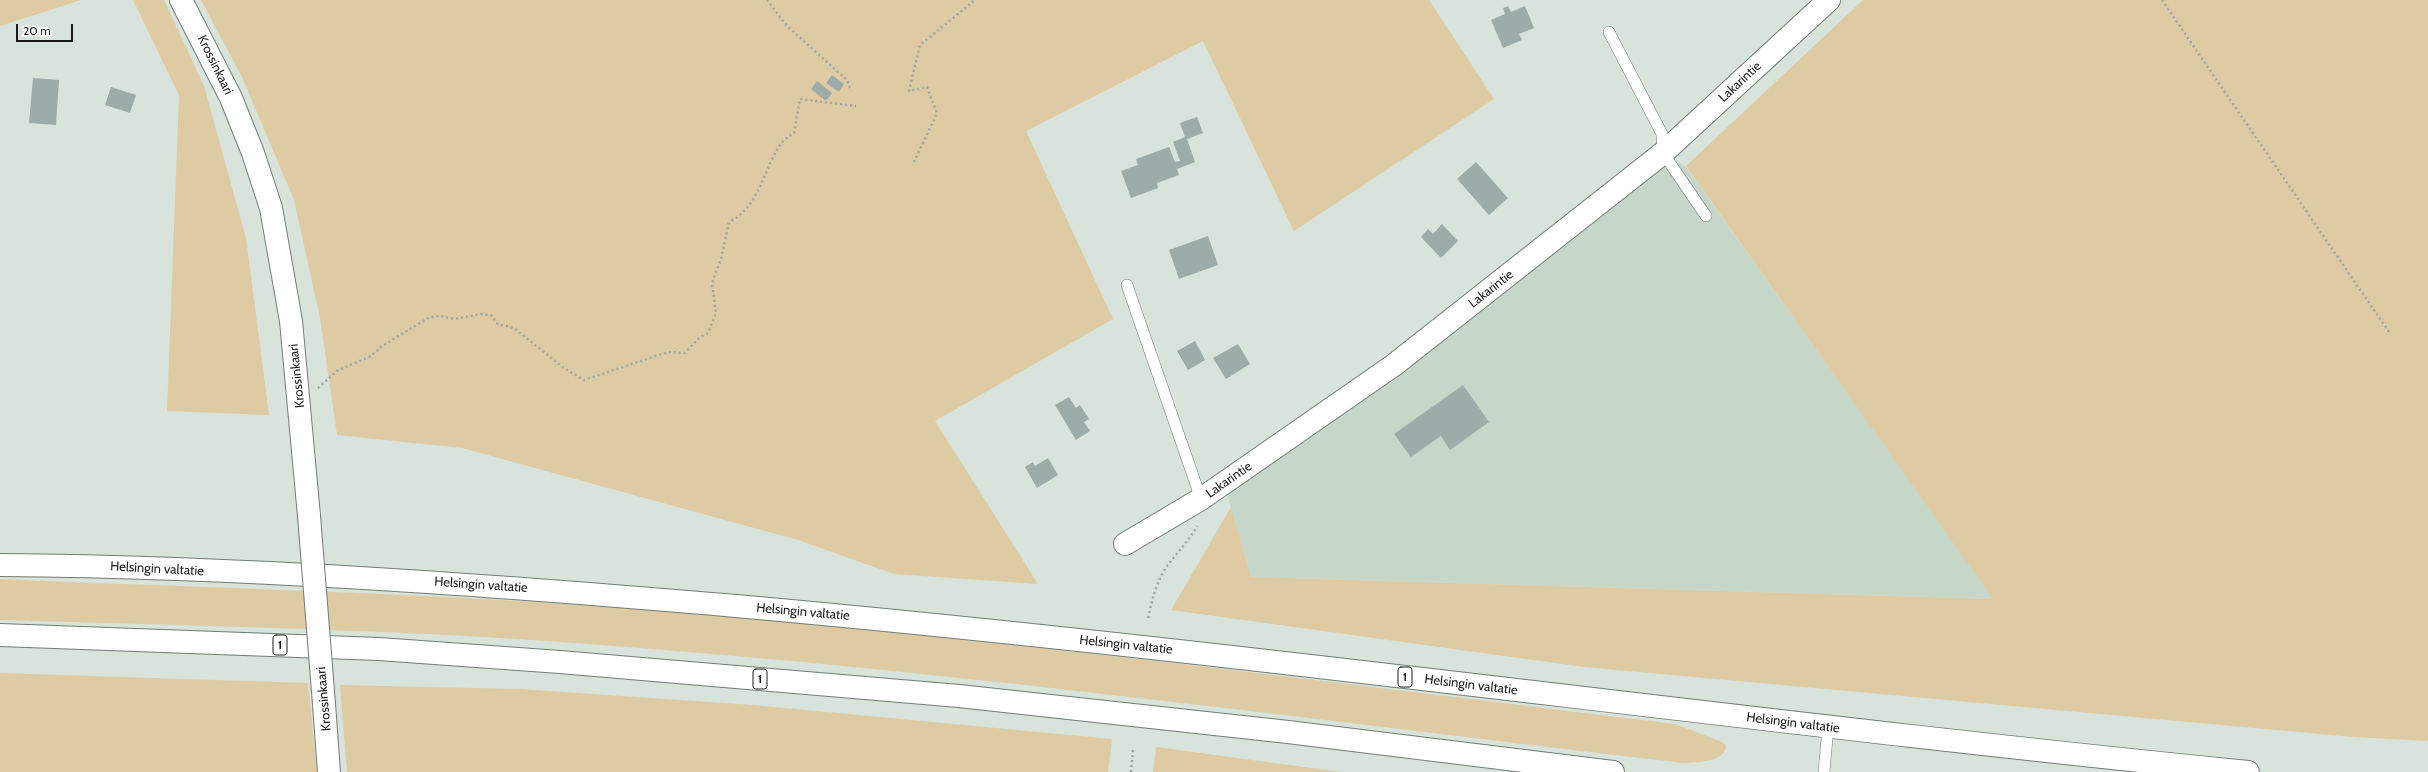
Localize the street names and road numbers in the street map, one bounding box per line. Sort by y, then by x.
street label: Krossinkaari [194,33,236,97]
street label: Lakarintie [1715,58,1765,106]
street label: Lakarintie [1465,267,1517,311]
street label: Krossinkaari [286,343,308,409]
street label: Lakarintie [1203,459,1255,501]
street label: Helsingin valtatie [110,559,204,579]
street label: Helsingin valtatie [434,574,528,596]
street label: Helsingin valtatie [756,600,850,624]
street label: Helsingin valtatie [1079,632,1173,658]
road number: 1 [273,635,287,655]
street label: Krossinkaari [313,666,335,732]
road number: 1 [1398,667,1412,687]
road number: 1 [753,669,767,689]
street label: Helsingin valtatie [1424,672,1518,698]
street label: Helsingin valtatie [1746,710,1840,736]

